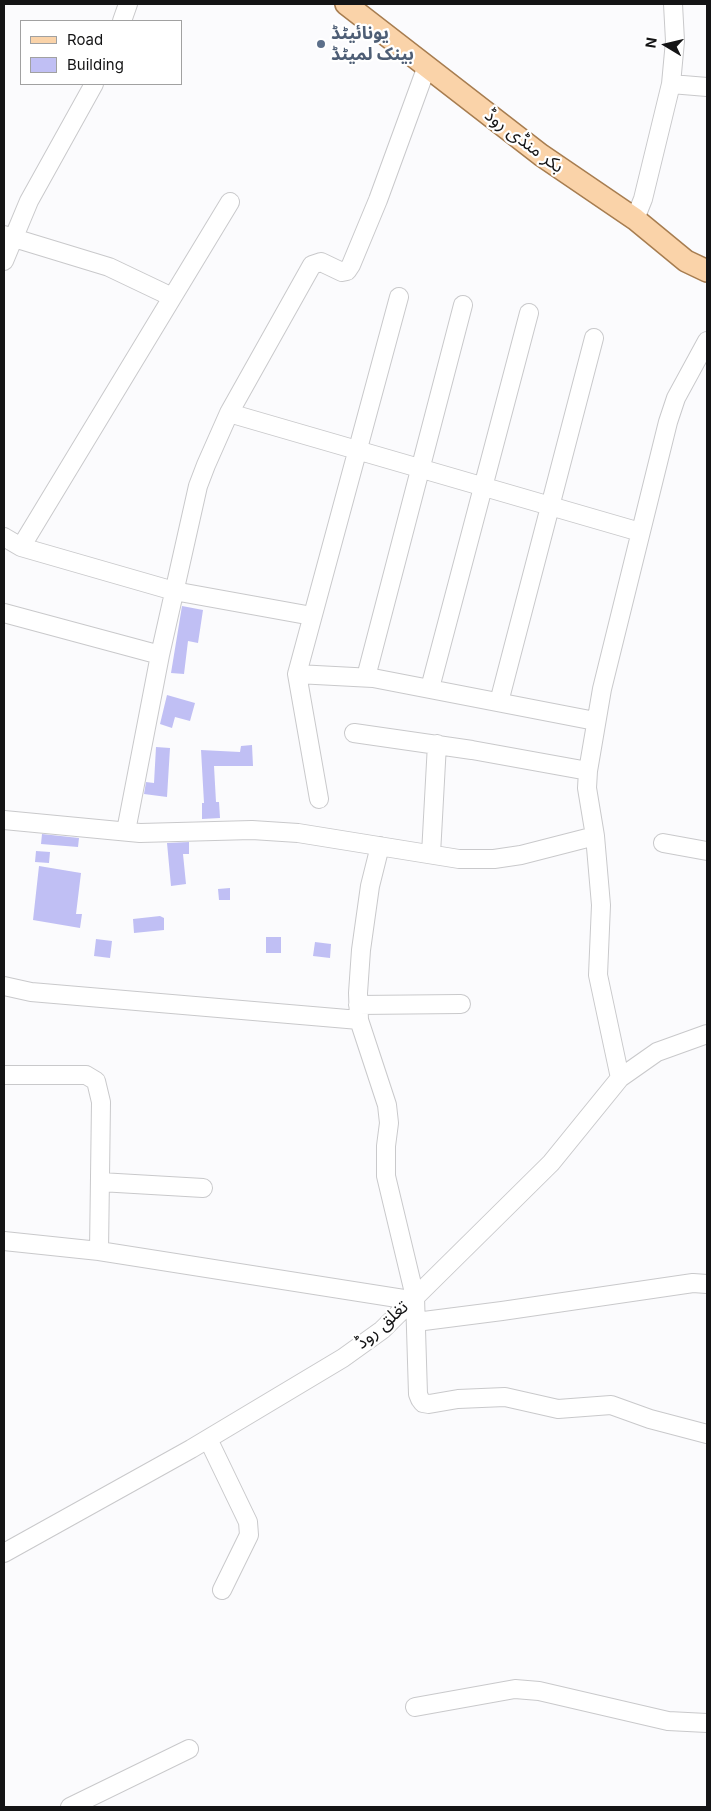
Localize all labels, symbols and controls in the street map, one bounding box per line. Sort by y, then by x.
legend [20,20,182,85]
north arrow [641,20,691,70]
place label: یونائیٹڈ بینک لمیٹڈ [331,23,414,66]
text: Road [67,30,103,49]
text: N [641,36,660,49]
marker: یونائیٹڈ بینک لمیٹڈ [315,38,327,50]
text: Building [67,55,124,74]
street label: بکر منڈی روڈ [480,104,568,178]
street label: تغلق روڈ [351,1296,413,1354]

